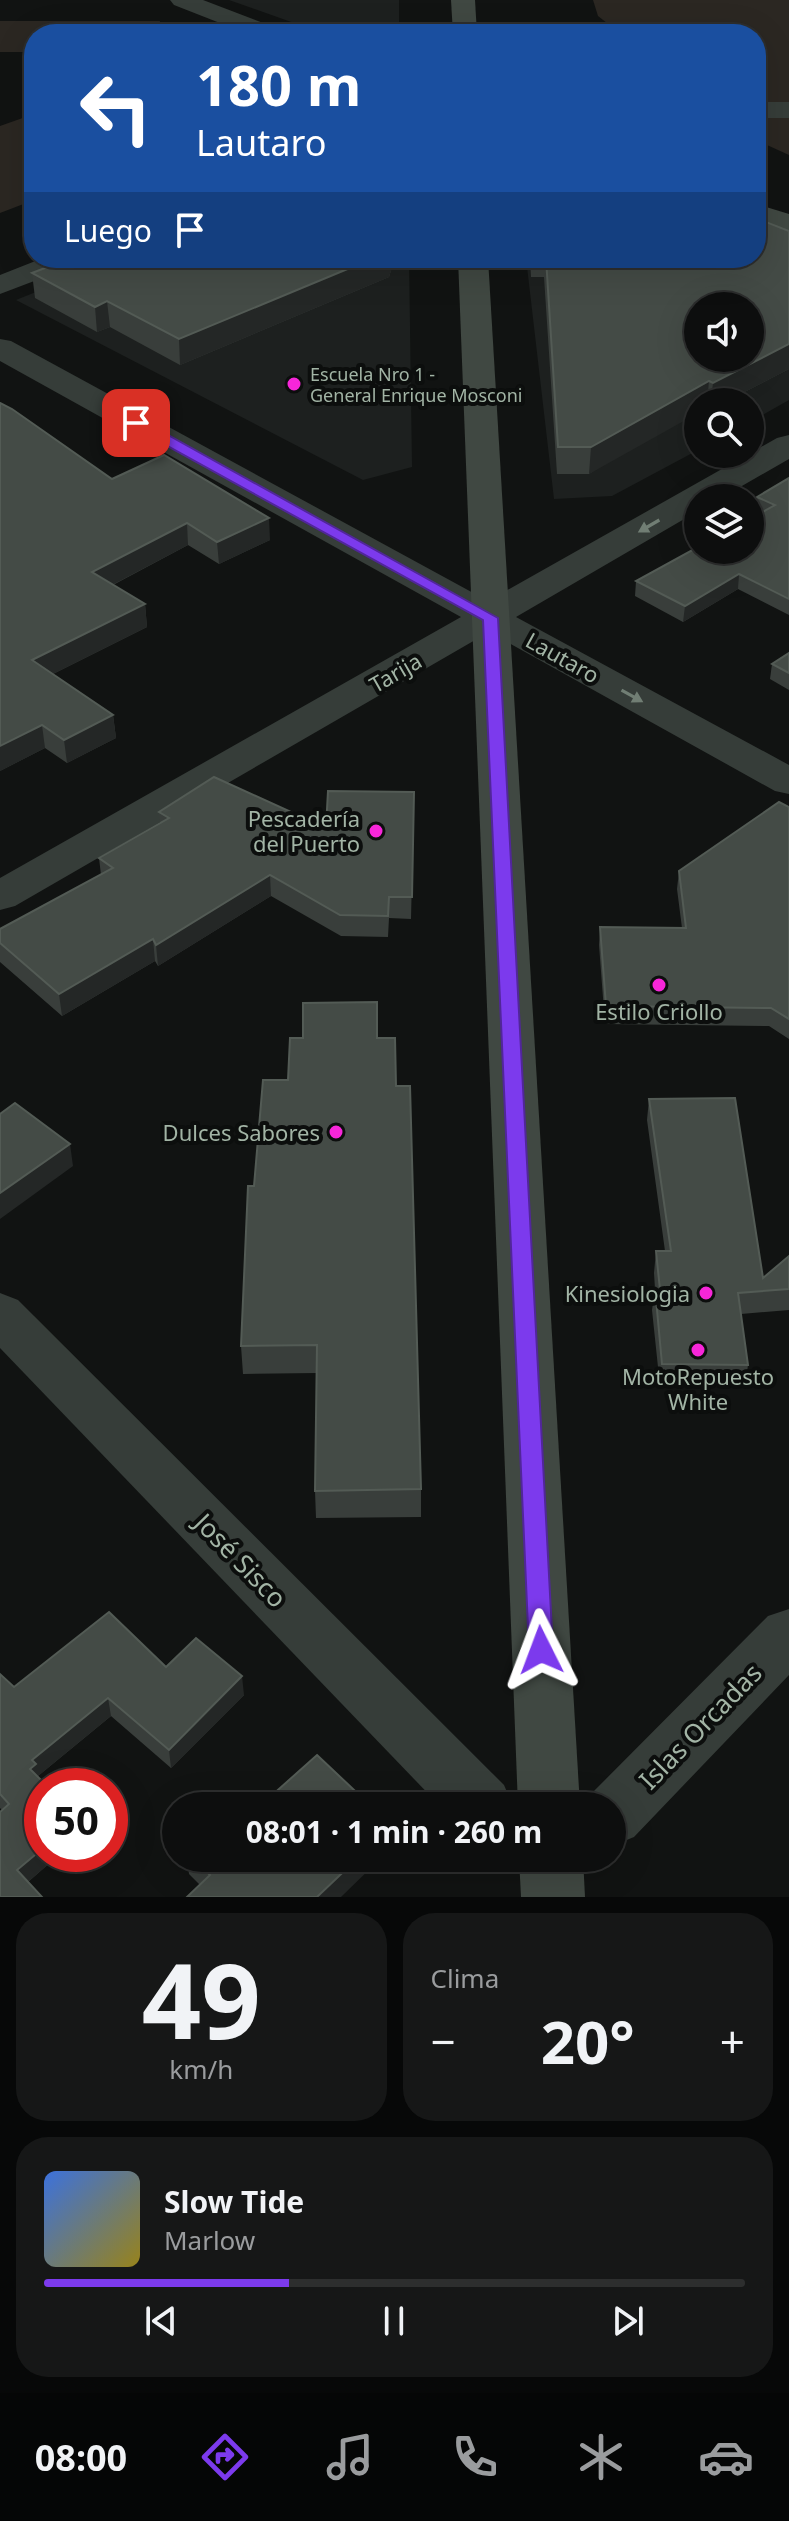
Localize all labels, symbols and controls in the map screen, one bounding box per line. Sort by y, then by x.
text: 180 m [196,46,361,122]
icon: left [64,56,168,160]
text: Lautaro [196,118,326,167]
icon: arrive [168,208,212,252]
text: Luego [64,210,152,251]
map controls [684,292,764,564]
button: sound [684,292,764,372]
place label: Escuela Nro 1 - General Enrique Mosconi [310,362,522,407]
marker: Escuela Nro 1 - General Enrique Mosconi [285,375,303,393]
button: search [684,388,764,468]
pin [102,389,170,457]
icon: arrive [114,401,158,445]
button: layers [684,484,764,564]
one-way arrow [638,519,660,533]
street label: Lautaro [521,625,605,689]
street label: Tarija [363,645,427,699]
one-way arrow [621,689,644,702]
place label: Pescadería del Puerto [248,803,360,858]
marker: Pescadería del Puerto [367,822,385,840]
marker: Estilo Criollo [650,976,668,994]
place label: Estilo Criollo [595,996,723,1026]
place label: Dulces Sabores [163,1117,320,1147]
marker: Dulces Sabores [327,1123,345,1141]
place label: Kinesiologia [565,1278,690,1308]
marker: Kinesiologia [697,1284,715,1302]
marker: MotoRepuesto White [689,1341,707,1359]
place label: MotoRepuesto White [622,1361,774,1416]
street label: José Sisco [185,1503,295,1615]
position arrow [499,1608,583,1692]
street label: Islas Orcadas [631,1655,769,1797]
speed limit sign: 50 [24,1768,128,1872]
text: 08:01 · 1 min · 260 m [246,1811,542,1852]
text: 49 [142,1928,261,2069]
text: Clima [431,1960,499,1996]
text: 20° [541,2000,635,2082]
text: − [431,2011,456,2071]
text: + [720,2011,745,2071]
text: km/h [169,2051,233,2087]
text: Slow Tide [164,2181,304,2222]
text: Marlow [164,2222,255,2258]
icon: previous [139,2299,183,2343]
icon: pause [372,2299,416,2343]
icon: next [606,2299,650,2343]
icon: directions [197,2429,253,2485]
icon: music [322,2429,378,2485]
icon: phone [447,2429,503,2485]
icon: climate [573,2429,629,2485]
icon: car [698,2429,754,2485]
text: 08:00 [35,2433,127,2482]

